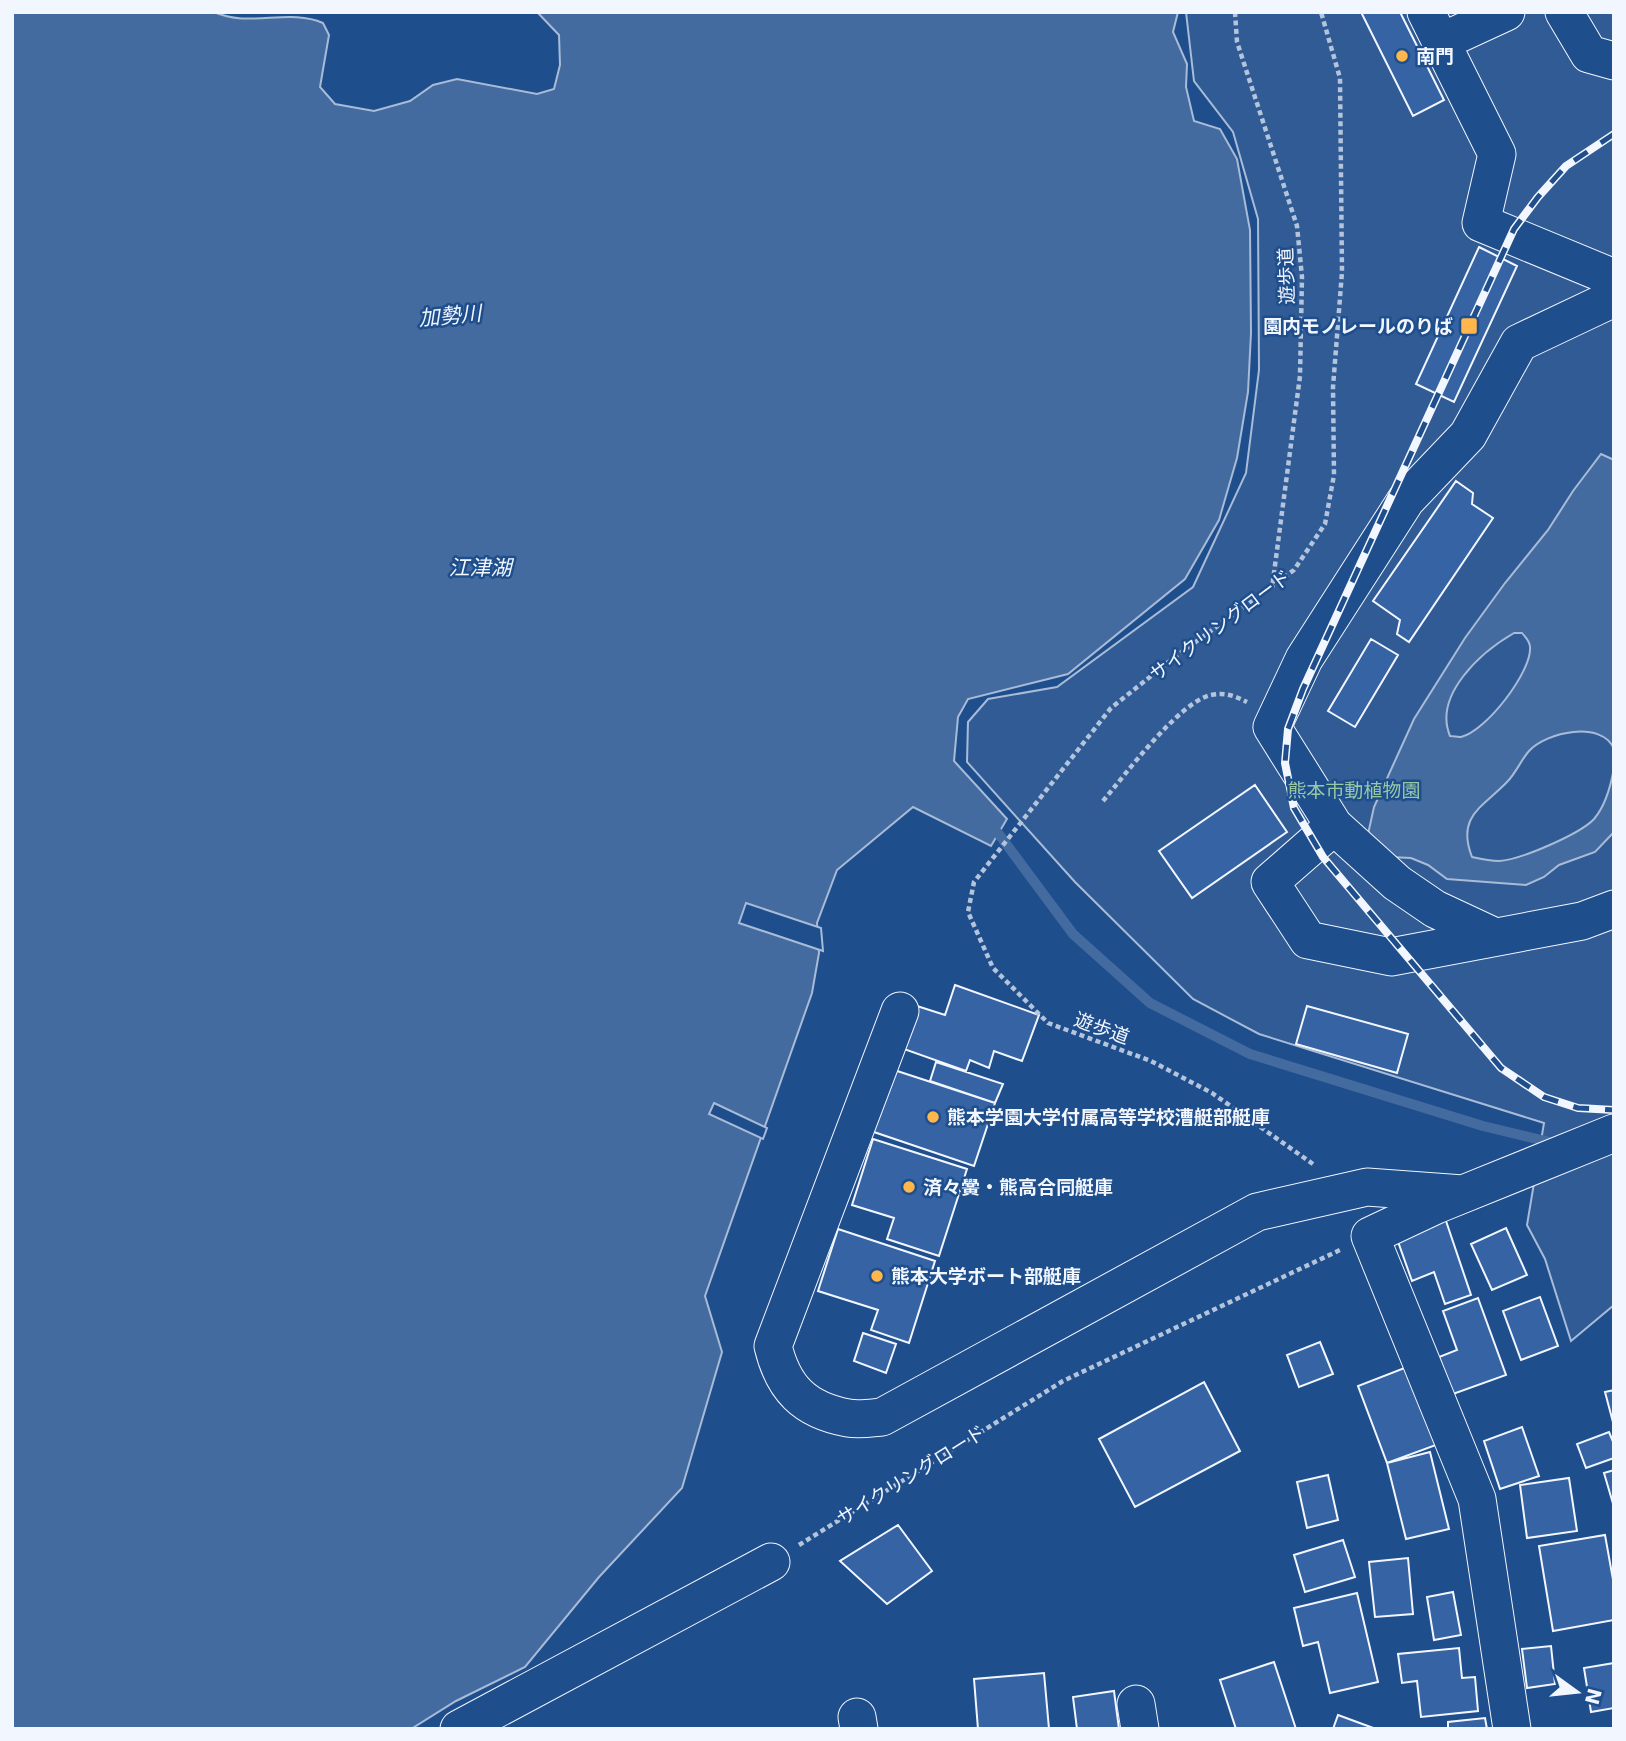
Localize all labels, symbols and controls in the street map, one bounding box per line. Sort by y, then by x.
place label: 南門 [1416,45,1454,67]
marker: 南門 [1394,48,1410,64]
street label: 遊歩道 [1274,247,1298,305]
water label: 加勢川 [418,301,484,331]
place label: 園内モノレールのりば [1263,315,1453,337]
marker: 園内モノレールのりば [1459,316,1479,336]
water label: 江津湖 [449,556,514,580]
street label: サイクリングロード [1145,565,1295,685]
park label: 熊本市動植物園 [1287,779,1421,801]
street label: 遊歩道 [1071,1008,1133,1048]
place label: 熊本学園大学付属高等学校漕艇部艇庫 [947,1106,1270,1128]
marker: 熊本学園大学付属高等学校漕艇部艇庫 [925,1109,941,1125]
place label: 済々黌・熊高合同艇庫 [923,1176,1113,1198]
marker: 済々黌・熊高合同艇庫 [901,1179,917,1195]
place label: 熊本大学ボート部艇庫 [891,1265,1081,1287]
marker: 熊本大学ボート部艇庫 [869,1268,885,1284]
street label: サイクリングロード [833,1420,989,1530]
north arrow [1542,1657,1612,1727]
text: N [1581,1686,1606,1707]

